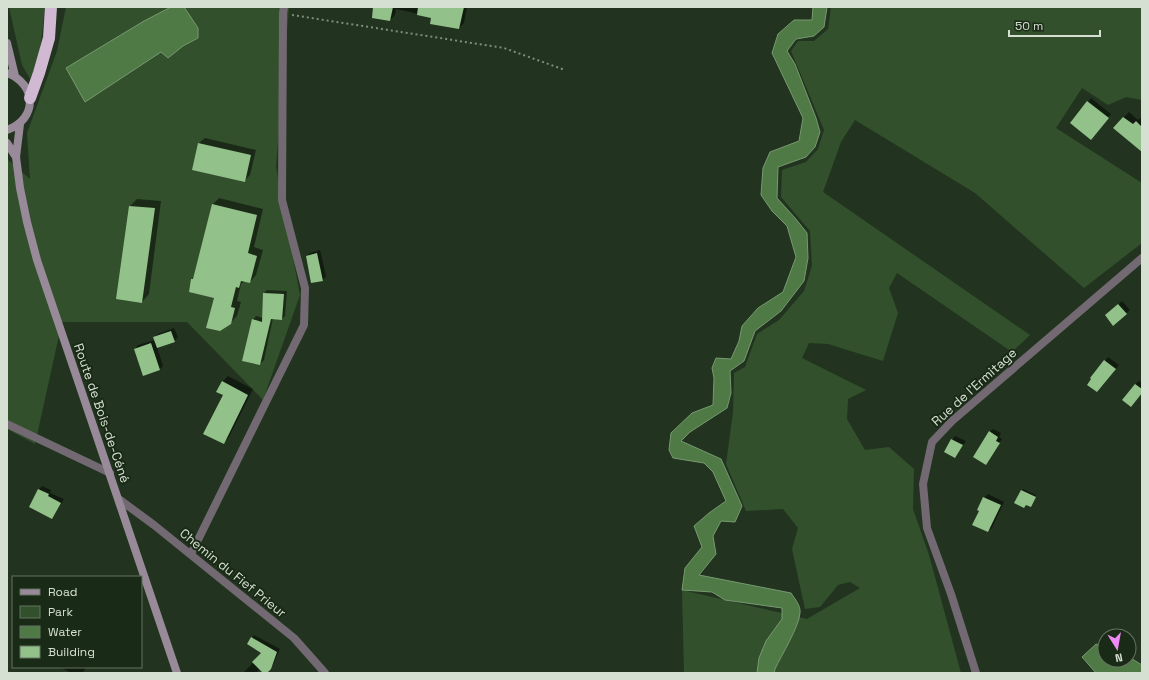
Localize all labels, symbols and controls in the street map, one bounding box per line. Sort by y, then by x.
scale bar [1009,12,1100,38]
text: 50 m [1015,18,1043,34]
street label: Route de Bois-de-Céné [70,341,134,485]
street label: Rue de l'Ermitage [928,344,1020,430]
street label: Chemin du Fief Prieur [176,525,290,621]
legend [12,576,142,668]
text: Road [48,584,77,600]
text: Park [48,604,73,620]
text: Water [48,624,82,640]
north arrow [1097,628,1137,668]
text: Building [48,644,95,660]
text: N [1114,650,1124,665]

